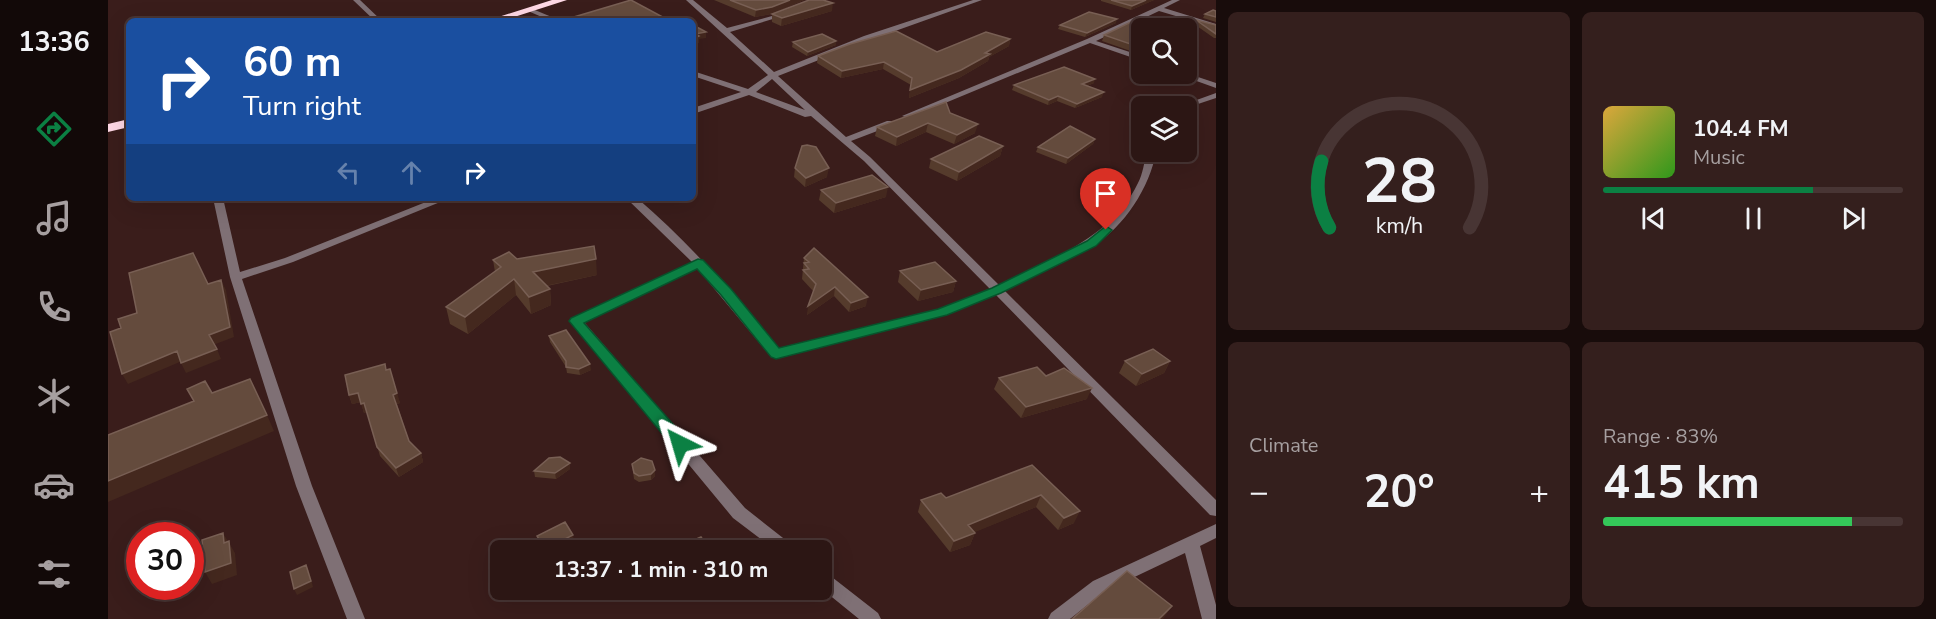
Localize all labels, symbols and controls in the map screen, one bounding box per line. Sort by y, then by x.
map controls [1131,18,1197,162]
button: search [1131,18,1197,84]
text: 13:36 [18,24,90,61]
text: 60 m [243,34,342,91]
icon: right [144,42,222,120]
text: Turn right [243,88,361,125]
button: layers [1131,96,1197,162]
icon: directions [33,108,75,150]
text: 104.4 FM [1693,114,1789,144]
text: 28 [1362,139,1436,224]
text: Music [1693,144,1745,171]
icon: left [332,156,365,189]
icon: ahead [395,156,428,189]
icon: right [458,156,491,189]
pin [1080,168,1131,230]
icon: arrive [1089,177,1122,210]
icon: music [33,197,75,239]
icon: previous [1637,202,1670,235]
icon: pause [1737,202,1770,235]
icon: next [1837,202,1870,235]
text: km/h [1375,211,1423,241]
icon: phone [33,286,75,328]
icon: climate [33,375,75,417]
position arrow [648,412,712,476]
text: Range · 83% [1603,423,1718,450]
text: Climate [1249,432,1318,459]
text: 415 km [1603,453,1760,514]
text: 20° [1363,462,1435,523]
icon: car [33,464,75,506]
text: − [1249,470,1269,515]
text: + [1529,470,1549,515]
speed limit sign: 30 [126,522,204,600]
icon: filters [33,553,75,595]
text: 13:37 · 1 min · 310 m [554,555,768,585]

